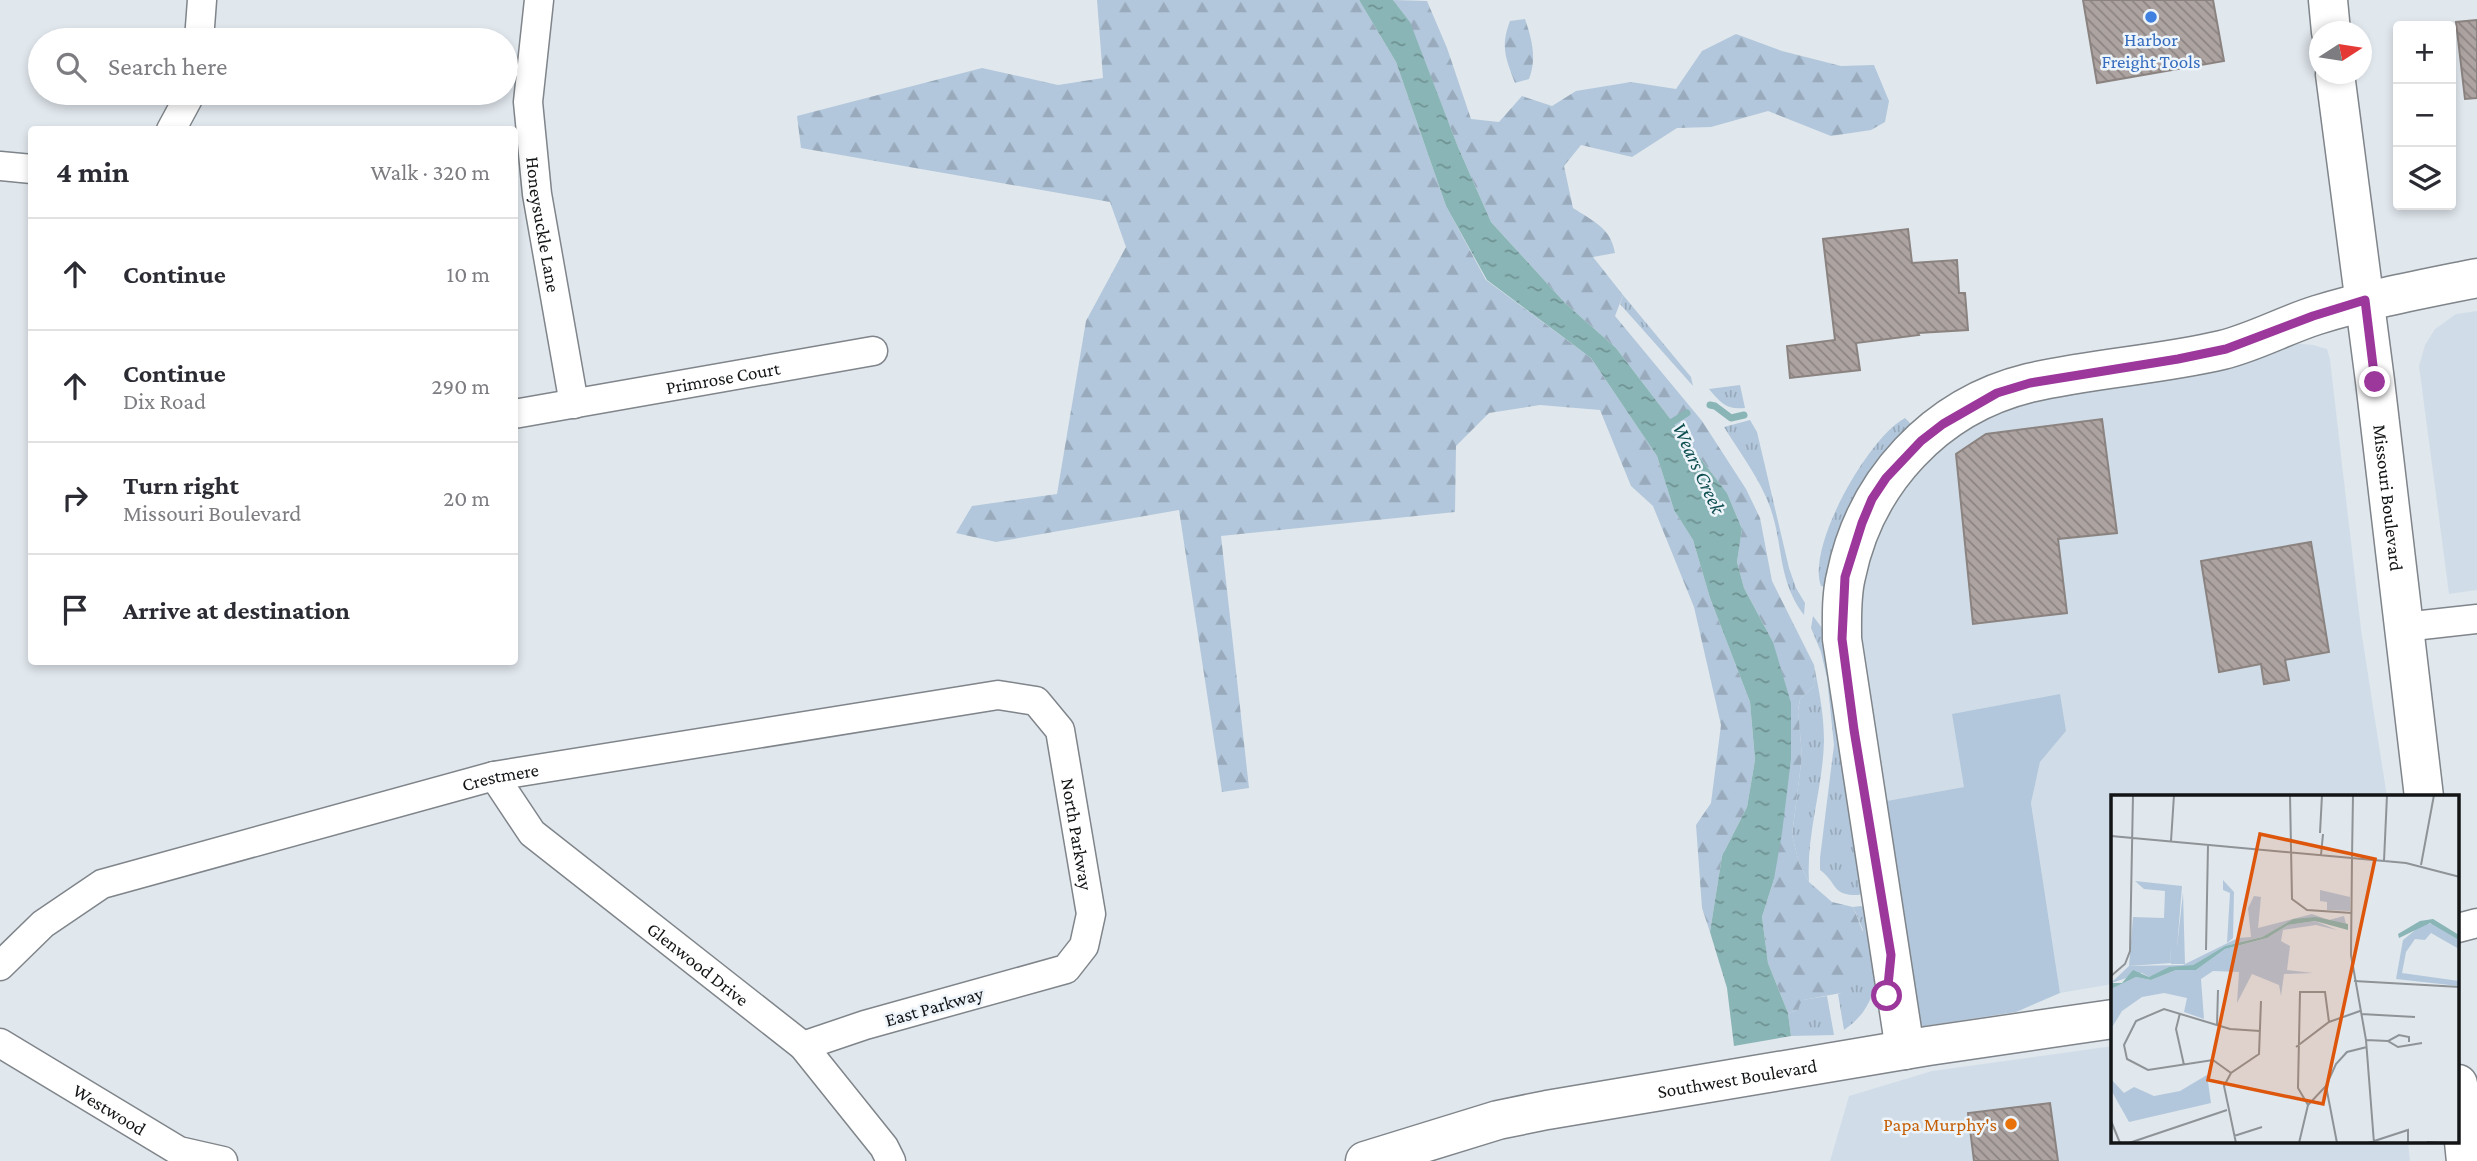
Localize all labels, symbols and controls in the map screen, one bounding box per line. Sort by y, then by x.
marker: Harbor Freight Tools [2143,9,2159,25]
north arrow [2309,21,2372,84]
map controls [2393,21,2456,210]
button: + [2393,21,2456,84]
search box [28,28,518,105]
place label: Harbor Freight Tools [2101,29,2201,72]
icon: search [52,48,90,86]
text: Search here [108,52,227,81]
button: − [2393,84,2456,147]
button: layers [2393,147,2456,210]
text: 4 min [56,155,129,188]
street label: Honeysuckle Lane [522,156,564,294]
text: Walk · 320 m [371,159,490,185]
icon: ahead [56,255,94,293]
text: Continue [123,260,226,289]
text: 10 m [447,261,490,287]
street label: Primrose Court [664,357,782,398]
text: Continue [123,359,226,388]
route end [2359,366,2390,397]
icon: ahead [56,367,94,405]
text: 290 m [432,373,490,399]
text: Dix Road [123,388,206,414]
water label: Wears Creek [1667,418,1731,518]
street label: Missouri Boulevard [2369,423,2407,572]
text: Turn right [123,471,239,500]
icon: right [56,479,94,517]
text: 20 m [443,485,490,511]
text: Missouri Boulevard [123,500,301,526]
icon: arrive [56,591,94,629]
text: Arrive at destination [123,596,350,625]
street label: Crestmere [460,759,540,795]
street label: North Parkway [1057,776,1097,892]
inset map [2111,795,2460,1144]
street label: Glenwood Drive [643,918,753,1010]
route start [1871,980,1902,1011]
street label: East Parkway [883,982,986,1031]
street label: Southwest Boulevard [1656,1055,1819,1102]
street label: Westwood [69,1080,150,1140]
place label: Papa Murphy's [1883,1114,1997,1135]
marker: Papa Murphy's [2003,1116,2019,1132]

